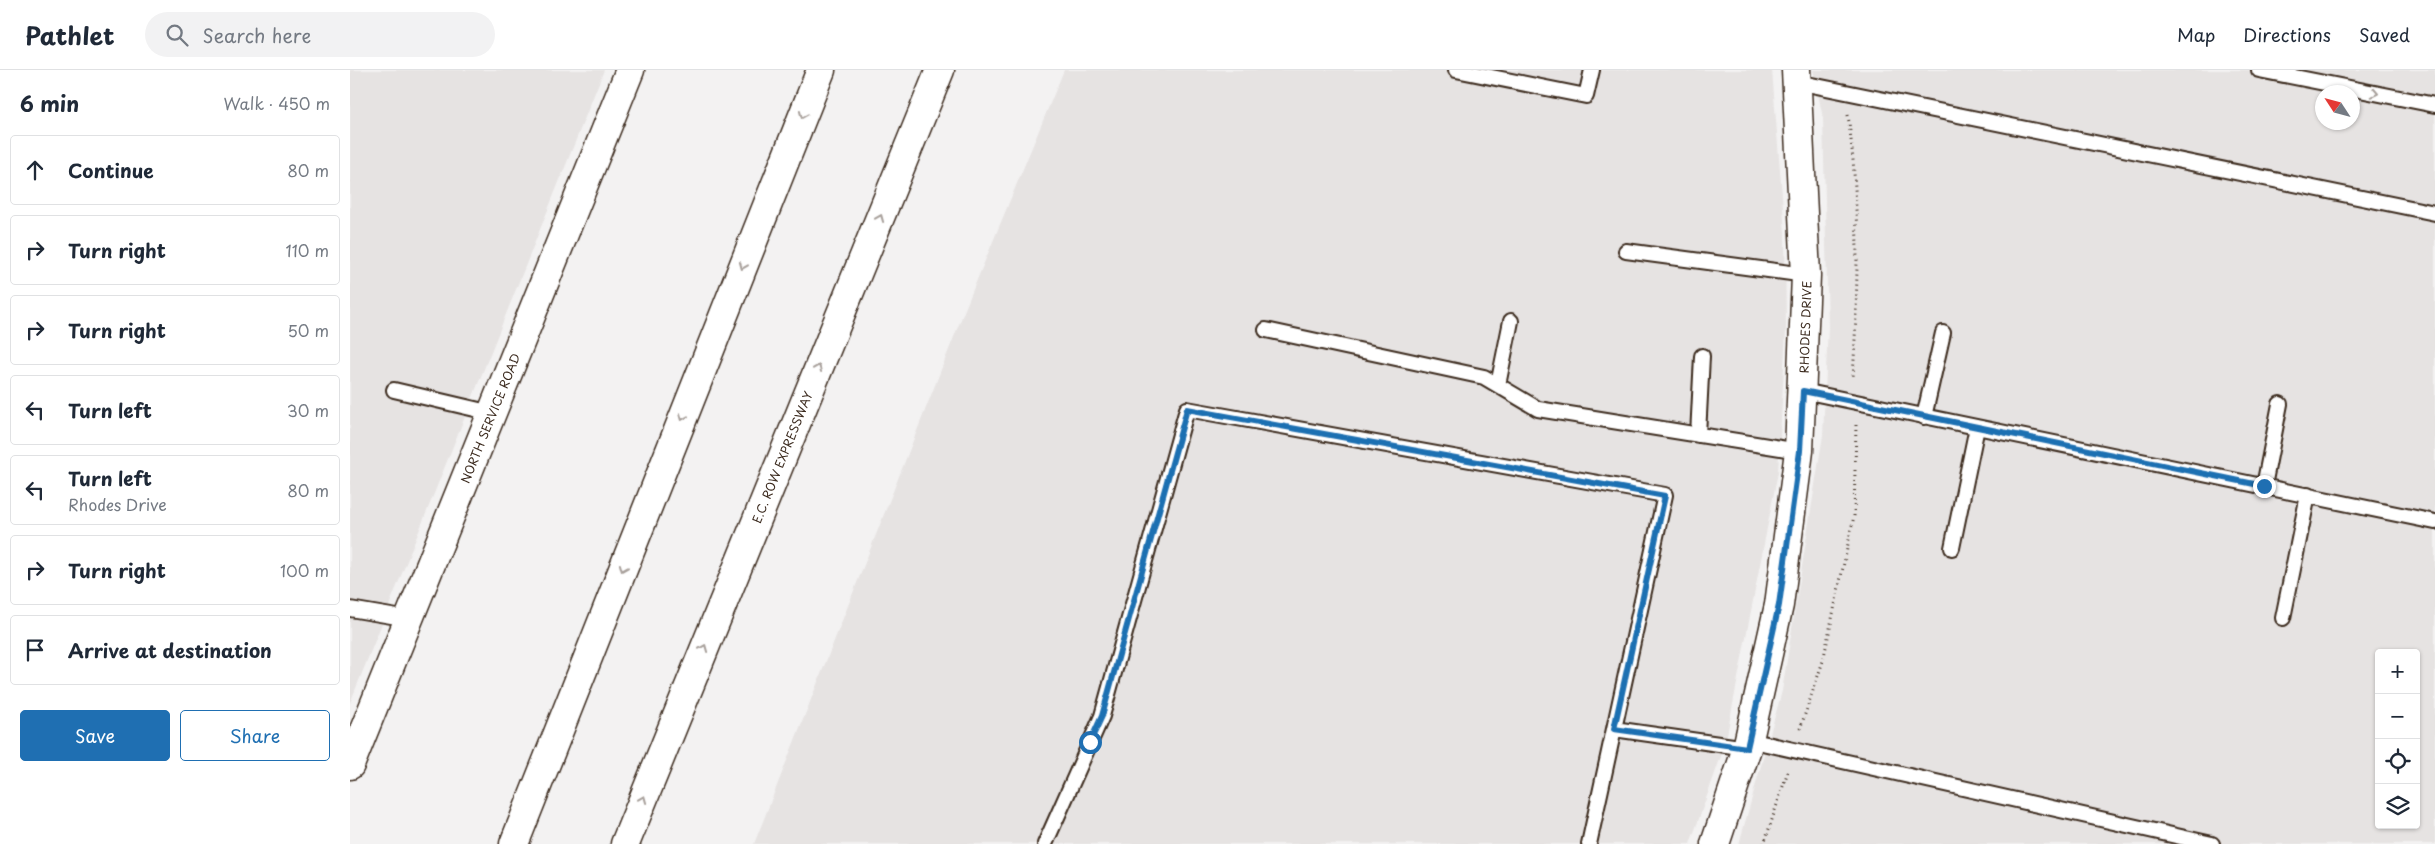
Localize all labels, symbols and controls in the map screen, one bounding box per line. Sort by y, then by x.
search box [145,12,495,57]
text: Pathlet [25,17,115,53]
icon: search [163,21,191,49]
text: Search here [203,21,311,49]
text: Map [2177,21,2215,48]
text: Directions [2243,21,2331,48]
text: Saved [2359,21,2410,48]
north arrow [2315,85,2360,130]
text: 6 min [20,87,79,119]
one-way arrow [2371,88,2379,98]
text: Walk · 450 m [224,91,330,115]
one-way arrow [799,110,810,119]
icon: ahead [21,156,49,184]
text: Continue [68,156,154,184]
text: 80 m [287,158,329,182]
one-way arrow [873,214,884,223]
icon: right [21,236,49,264]
text: Turn right [68,236,166,264]
text: 110 m [286,238,329,262]
one-way arrow [739,261,750,270]
street label: RHODES DRIVE [1794,280,1816,374]
icon: right [21,316,49,344]
text: Turn right [68,316,166,344]
text: 50 m [288,318,329,342]
street label: NORTH SERVICE ROAD [456,350,524,486]
one-way arrow [812,364,823,373]
street label: E.C. ROW EXPRESSWAY [747,388,817,526]
icon: left [21,396,49,424]
text: Turn left [68,396,152,424]
text: 30 m [287,398,329,422]
one-way arrow [679,412,690,421]
text: Turn left [68,464,152,492]
route end [2253,475,2276,498]
icon: left [21,476,49,504]
text: 80 m [287,478,329,502]
text: Rhodes Drive [68,492,167,516]
icon: right [21,556,49,584]
text: Turn right [68,556,166,584]
text: 100 m [280,558,329,582]
one-way arrow [619,563,629,572]
icon: arrive [21,636,49,664]
text: Arrive at destination [68,636,272,664]
one-way arrow [698,644,709,653]
map controls [2375,649,2420,829]
button: + [2375,649,2420,694]
button: − [2375,694,2420,739]
button: Save [20,710,170,761]
button: Share [180,710,330,761]
route start [1079,731,1102,754]
button: locate [2375,739,2420,784]
button: layers [2375,784,2420,829]
one-way arrow [637,795,647,804]

